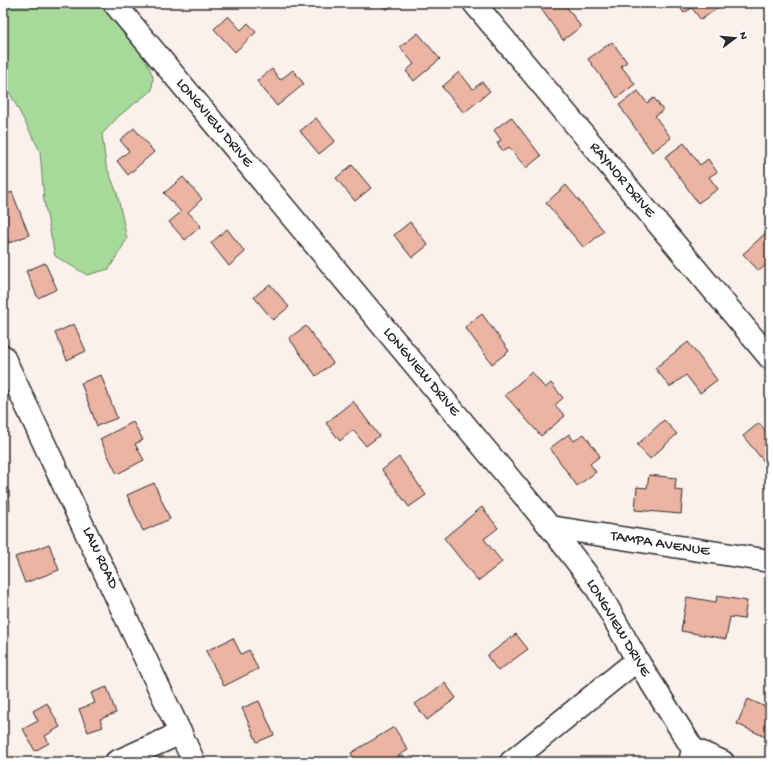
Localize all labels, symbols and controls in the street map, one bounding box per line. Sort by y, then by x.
north arrow [715,18,755,58]
text: N [736,31,749,41]
street label: LONGVIEW DRIVE [172,75,257,172]
street label: RAYNOR DRIVE [585,139,659,222]
street label: LONGVIEW DRIVE [379,324,464,421]
street label: LAW ROAD [78,524,122,592]
street label: TAMPA AVENUE [608,527,711,561]
street label: LONGVIEW DRIVE [582,576,654,680]

